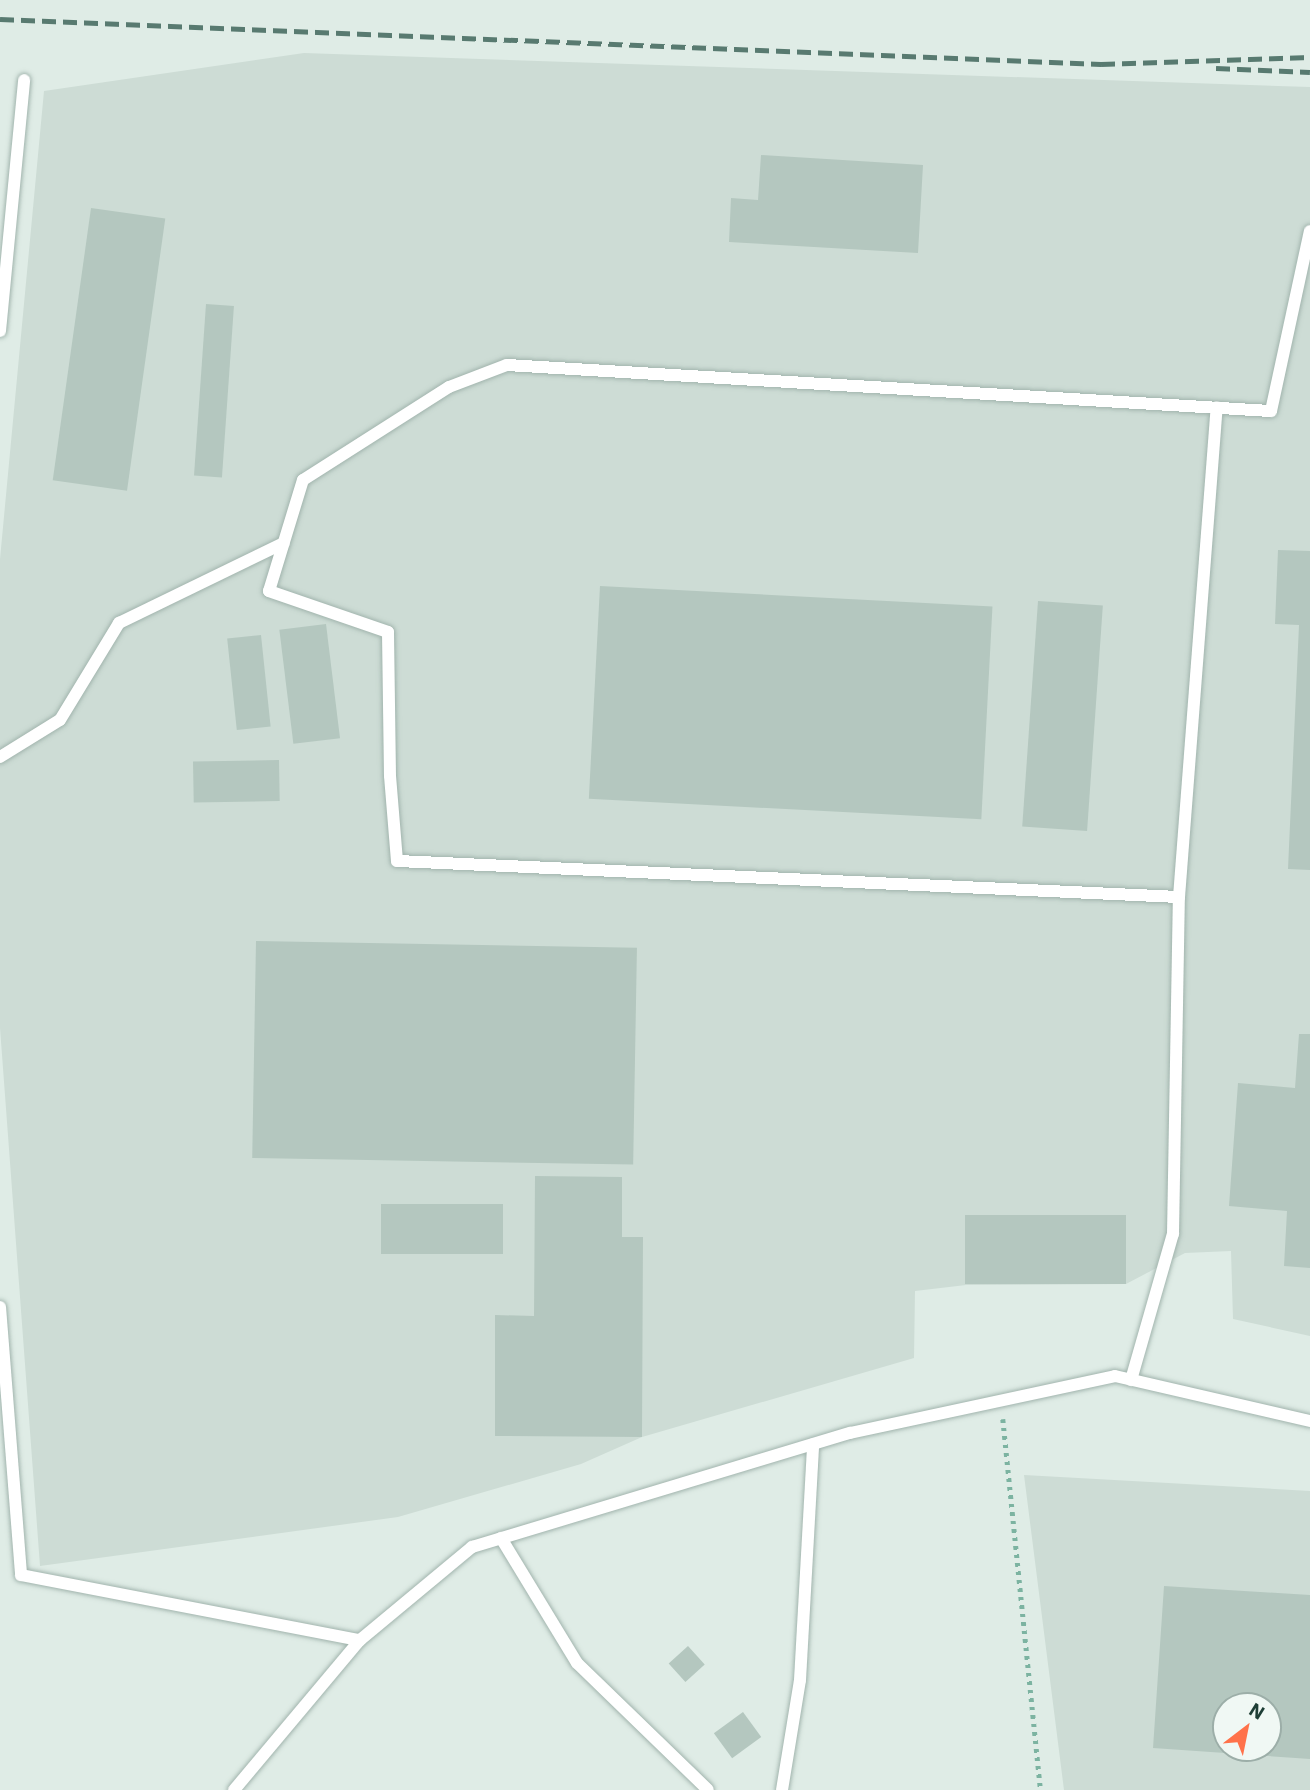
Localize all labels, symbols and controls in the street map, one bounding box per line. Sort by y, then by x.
north arrow [1212,1692,1282,1762]
text: N [1245,1697,1269,1725]

